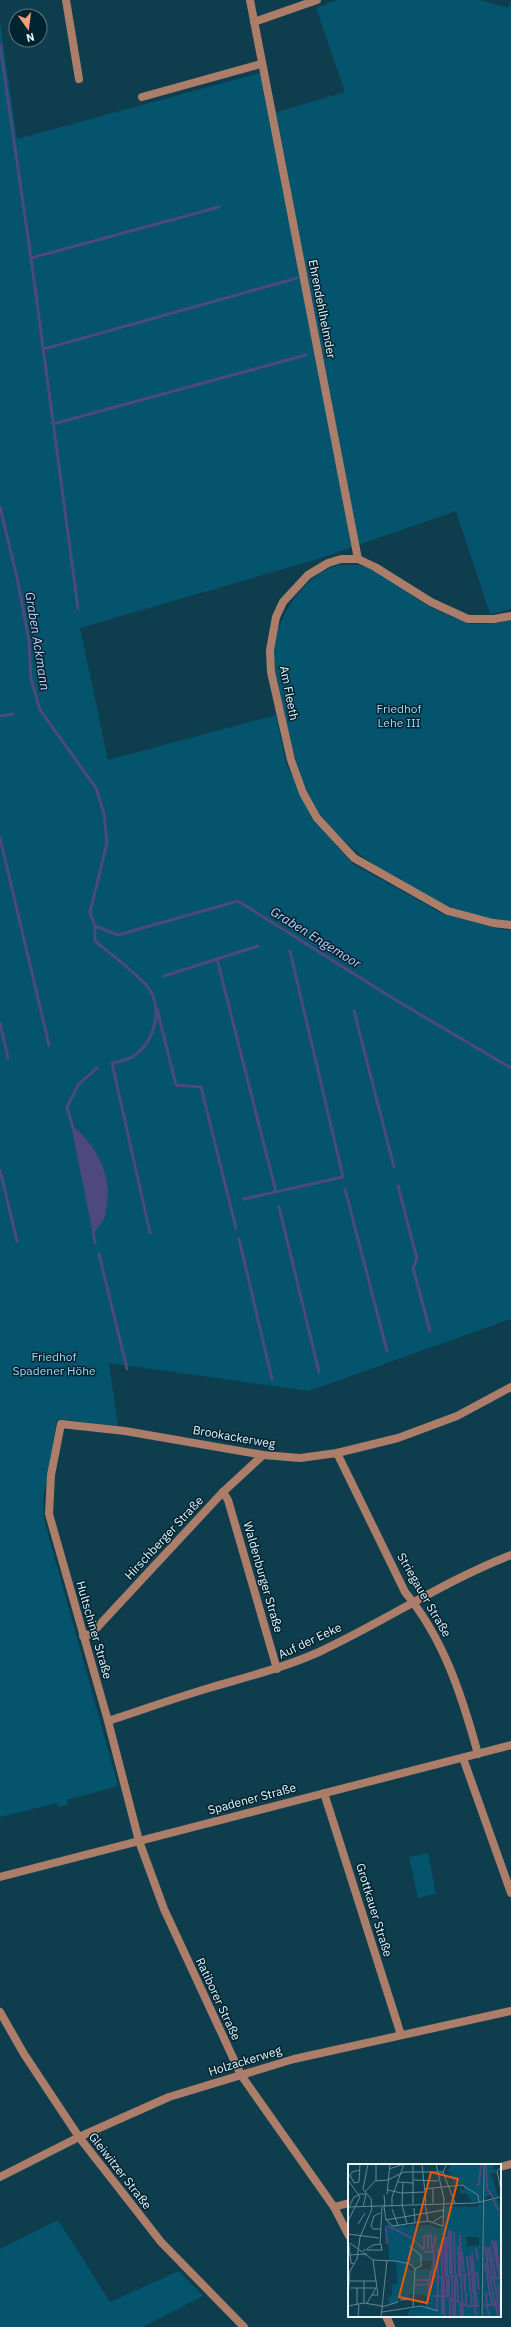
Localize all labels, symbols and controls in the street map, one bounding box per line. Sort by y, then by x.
north arrow [8,8,48,48]
text: N [25,30,36,45]
street label: Ehrendehlhelmder [306,258,340,360]
water label: Graben Ackmann [21,591,54,692]
street label: Am Fleeth [277,664,302,721]
park label: Friedhof Lehe III [377,701,421,730]
water label: Graben Engemoor [267,903,365,973]
park label: Friedhof Spadener Höhe [12,1349,96,1378]
street label: Brookackerweg [192,1422,277,1451]
street label: Hirschberger Straße [121,1493,206,1582]
street label: Waldenburger Straße [240,1520,287,1635]
street label: Striegauer Straße [394,1550,455,1640]
street label: Hultschiner Straße [73,1579,116,1681]
street label: Auf der Eeke [276,1619,344,1662]
street label: Spadener Straße [206,1779,298,1818]
street label: Grottkauer Straße [353,1861,396,1959]
street label: Ratiborer Straße [193,1955,244,2043]
street label: Holzackerweg [206,2042,284,2079]
street label: Gleiwitzer Straße [86,2129,155,2212]
inset map [348,2164,501,2317]

